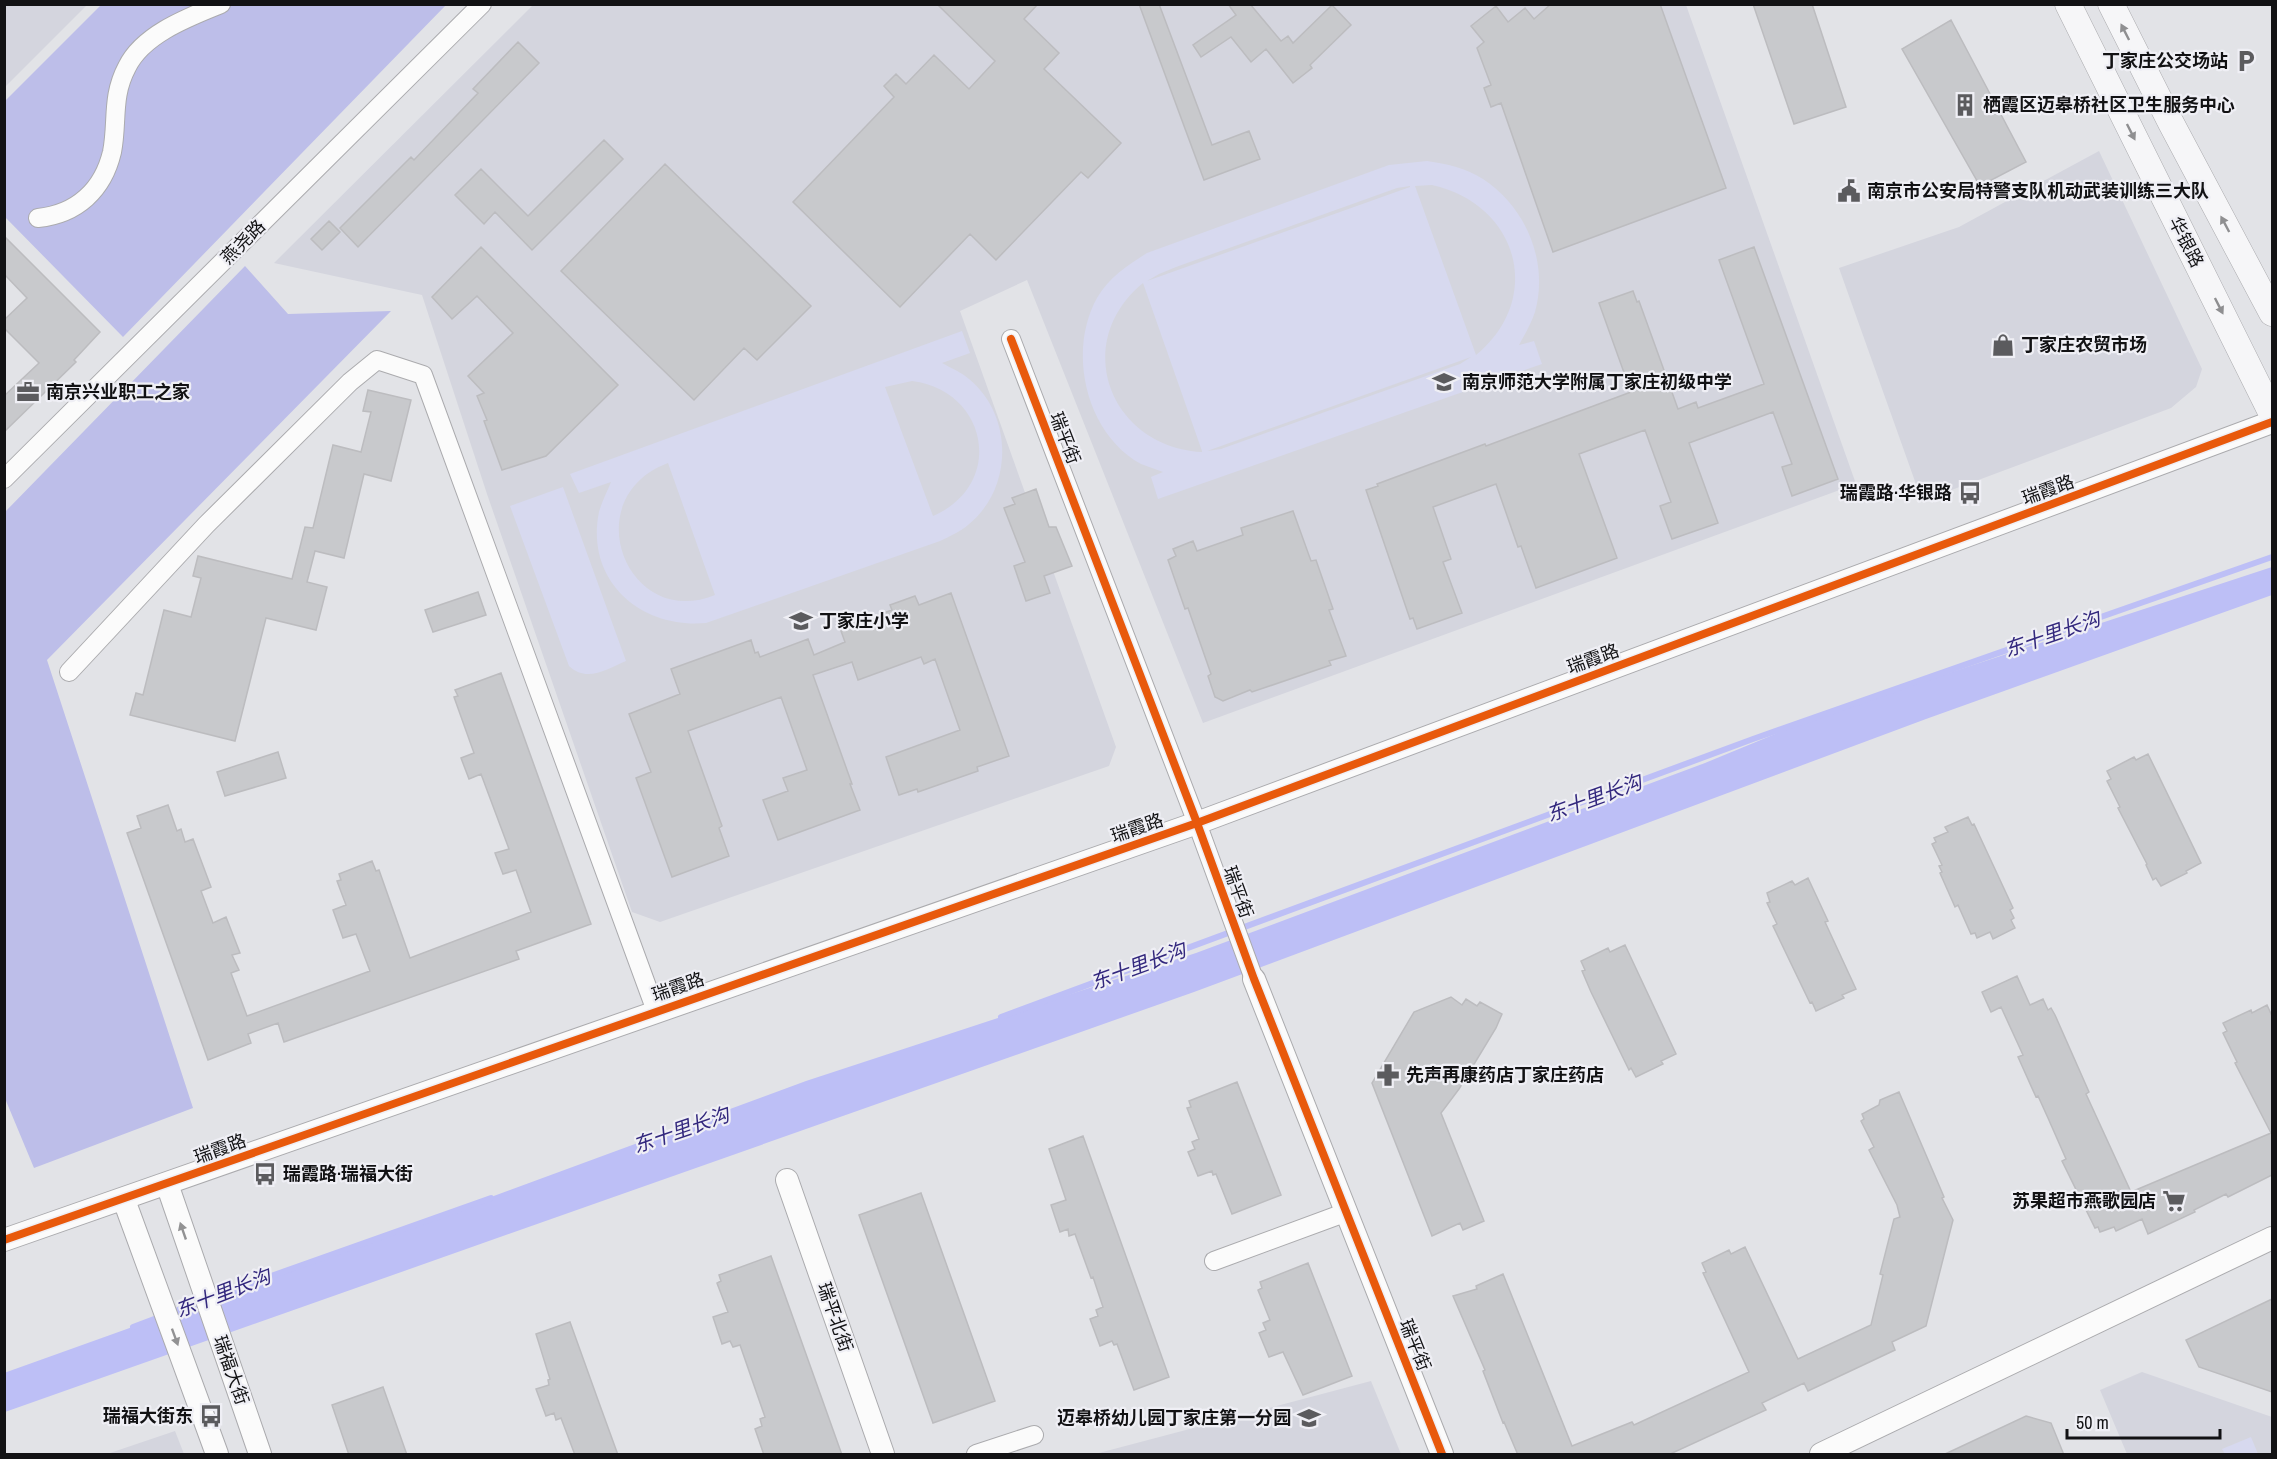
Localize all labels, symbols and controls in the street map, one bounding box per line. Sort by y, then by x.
one-way arrow [2121,24,2130,41]
place label: 丁家庄公交场站 [2102,48,2228,73]
parking icon: 丁家庄公交场站 [2233,48,2259,74]
building icon: 栖霞区迈皋桥社区卫生服务中心 [1952,92,1978,118]
place label: 栖霞区迈皋桥社区卫生服务中心 [1983,92,2235,117]
one-way arrow [2126,123,2136,141]
public building icon: 南京市公安局特警支队机动武装训练三大队 [1836,178,1862,204]
place label: 南京市公安局特警支队机动武装训练三大队 [1867,178,2209,203]
street label: 华银路 [2163,212,2210,272]
street label: 燕尧路 [215,214,271,270]
one-way arrow [2220,215,2230,232]
one-way arrow [2214,298,2223,315]
shop icon: 丁家庄农贸市场 [1990,332,2016,358]
place label: 丁家庄农贸市场 [2021,332,2147,357]
school or university icon: 南京师范大学附属丁家庄初级中学 [1431,369,1457,395]
place label: 南京师范大学附属丁家庄初级中学 [1462,369,1732,394]
office icon: 南京兴业职工之家 [15,379,41,405]
place label: 南京兴业职工之家 [46,379,190,404]
street label: 瑞平街 [1044,408,1087,468]
street label: 瑞霞路 [2018,469,2077,511]
place label: 瑞霞路·华银路 [1840,480,1952,505]
bus stop icon: 瑞霞路·华银路 [1957,480,1983,506]
water label: 东十里长沟 [2000,604,2105,663]
school or university icon: 丁家庄小学 [788,608,814,634]
place label: 丁家庄小学 [819,608,909,633]
street label: 瑞霞路 [1563,638,1622,680]
water label: 东十里长沟 [1542,767,1647,827]
street label: 瑞霞路 [1107,807,1166,848]
street label: 瑞平街 [1217,862,1259,921]
water label: 东十里长沟 [1086,935,1191,995]
street label: 瑞霞路 [648,966,707,1007]
pharmacy icon: 先声再康药店丁家庄药店 [1375,1062,1401,1088]
place label: 先声再康药店丁家庄药店 [1406,1062,1604,1087]
water label: 东十里长沟 [629,1100,734,1159]
street label: 瑞霞路 [190,1128,249,1170]
bus stop icon: 瑞霞路·瑞福大街 [252,1161,278,1187]
place label: 瑞霞路·瑞福大街 [283,1161,413,1186]
place label: 苏果超市燕歌园店 [2012,1188,2156,1213]
supermarket icon: 苏果超市燕歌园店 [2161,1188,2187,1214]
one-way arrow [178,1222,188,1240]
water label: 东十里长沟 [171,1261,276,1323]
street label: 瑞平北街 [812,1279,859,1355]
street label: 瑞平街 [1394,1315,1437,1375]
one-way arrow [171,1328,181,1346]
street label: 瑞福大街 [208,1332,255,1408]
scale bar [2067,1402,2220,1440]
place label: 瑞福大街东 [103,1403,193,1428]
bus stop icon: 瑞福大街东 [198,1403,224,1429]
place label: 迈皋桥幼儿园丁家庄第一分园 [1057,1405,1291,1430]
school or university icon: 迈皋桥幼儿园丁家庄第一分园 [1296,1405,1322,1431]
text: 50 m [2076,1410,2109,1435]

